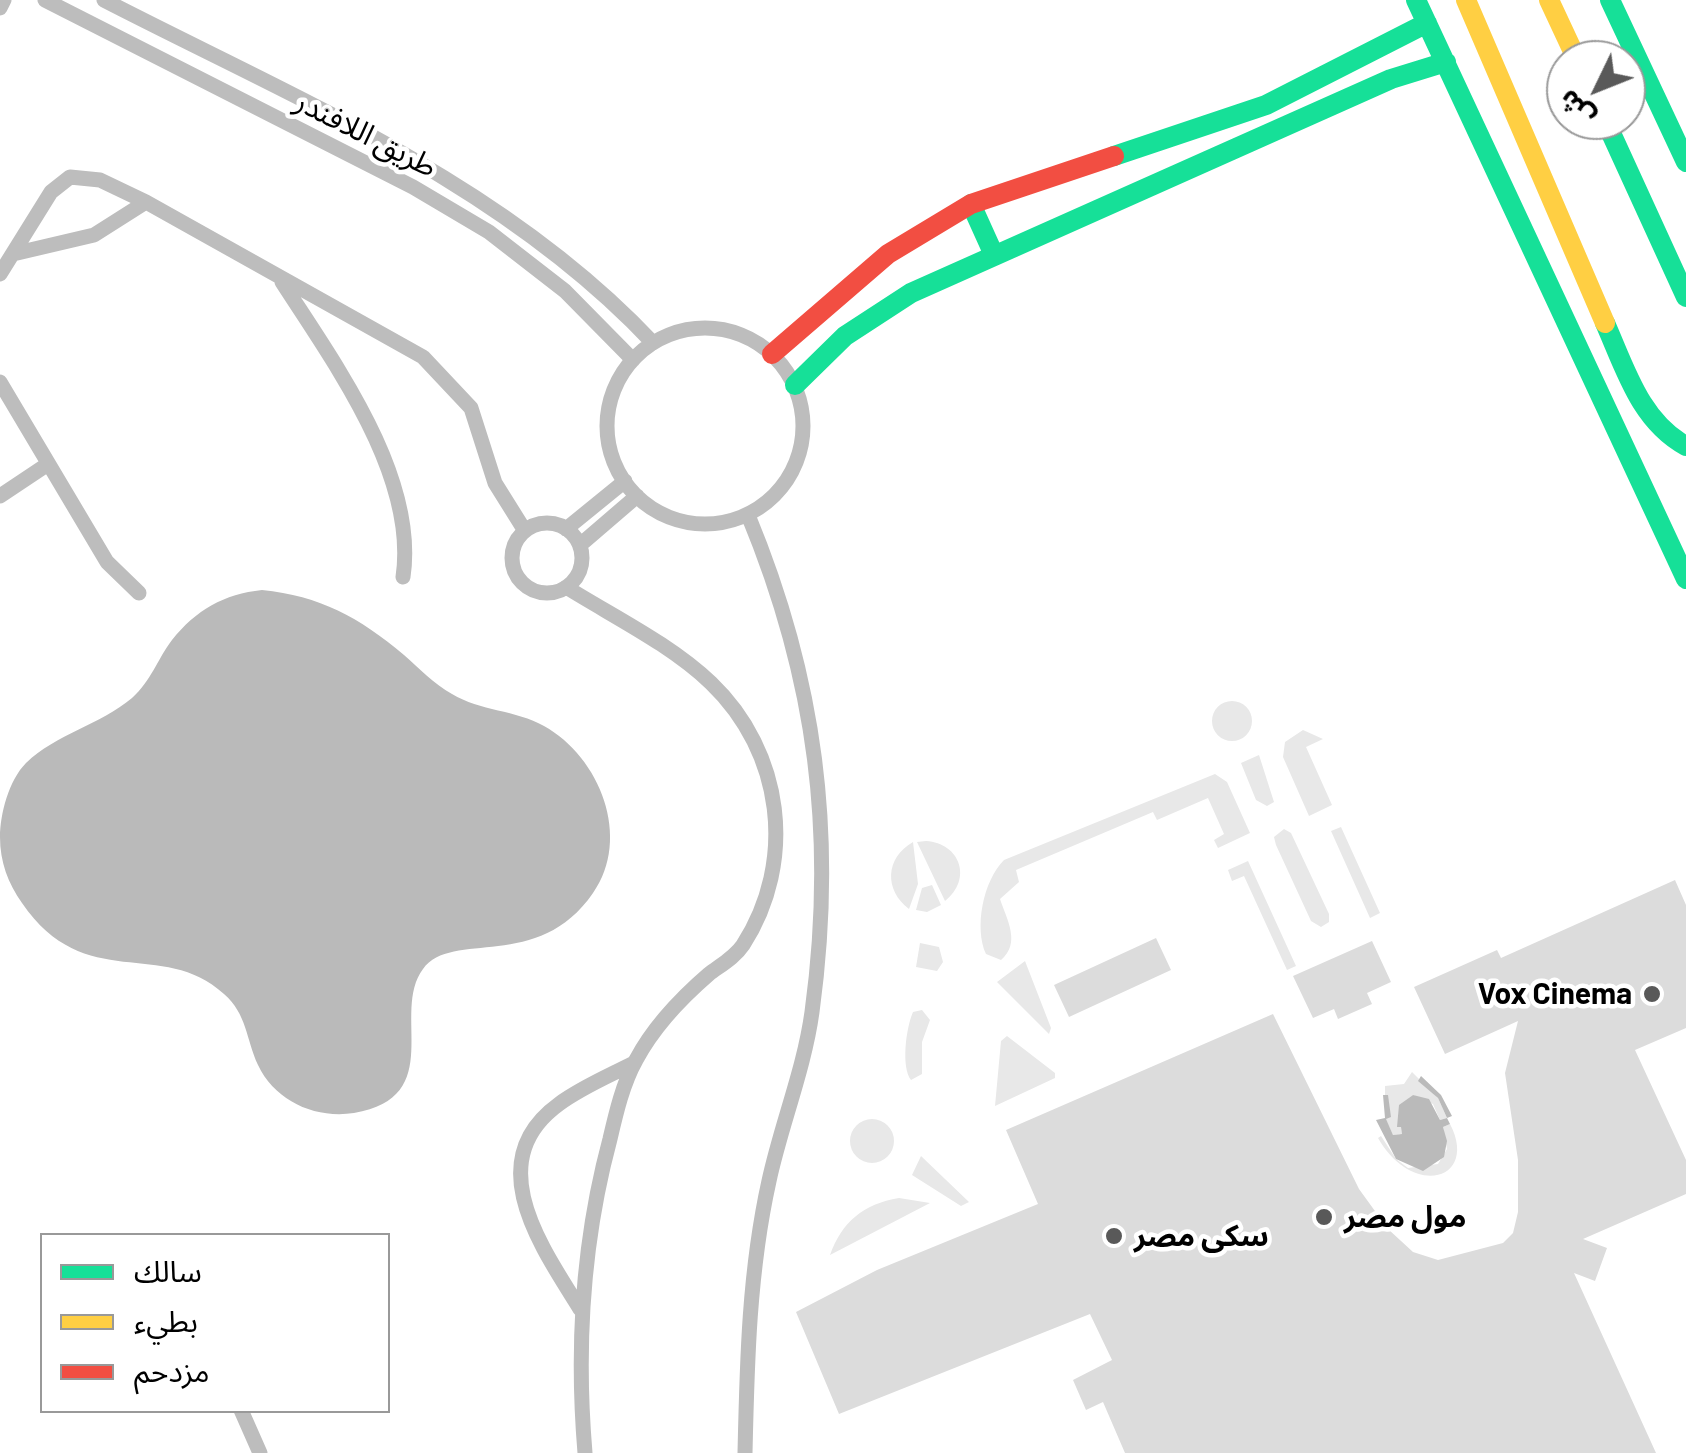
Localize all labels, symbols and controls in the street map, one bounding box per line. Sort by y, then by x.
north arrow [1546,40,1646,140]
street label: طريق اللافندر [289,83,443,185]
text: ش [1550,83,1601,135]
place label: Vox Cinema [1478,976,1632,1012]
marker: Vox Cinema [1641,983,1663,1005]
place label: مول مصر [1344,1199,1466,1235]
marker: مول مصر [1313,1206,1335,1228]
place label: سكى مصر [1134,1218,1269,1254]
marker: سكى مصر [1103,1225,1125,1247]
legend [40,1233,390,1413]
text: سالك [134,1252,202,1288]
text: بطيء [134,1302,198,1338]
text: مزدحم [134,1352,210,1388]

